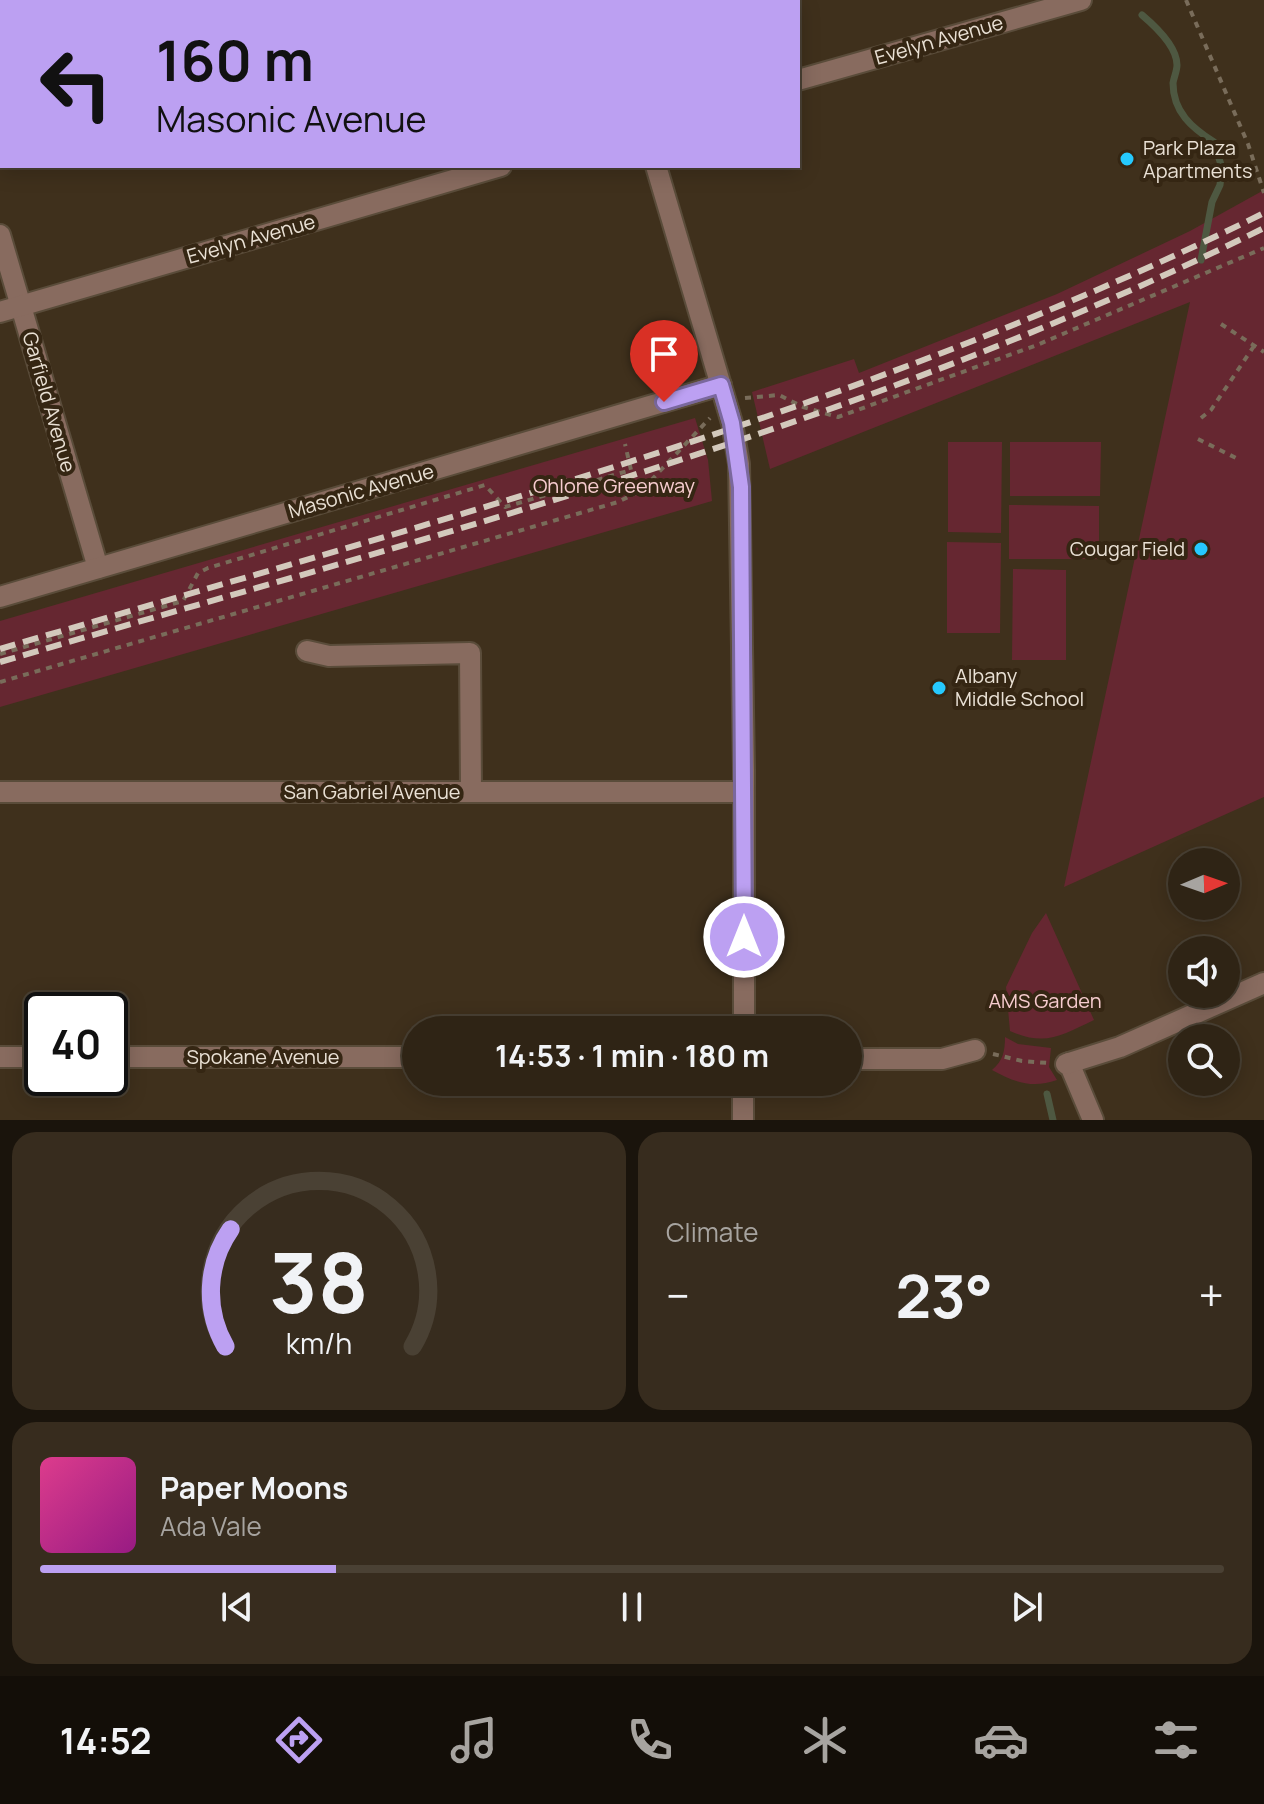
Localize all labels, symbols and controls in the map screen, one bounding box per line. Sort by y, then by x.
street label: Evelyn Avenue [871,8,1006,71]
text: 160 m [156,21,314,98]
icon: left [24,32,128,136]
text: Masonic Avenue [156,94,427,143]
place label: Park Plaza Apartments [1143,134,1253,184]
marker: Park Plaza Apartments [1118,150,1136,168]
street label: Evelyn Avenue [183,207,318,270]
pin [630,320,698,402]
street label: Garfield Avenue [16,328,82,475]
icon: arrive [642,332,686,376]
street label: Masonic Avenue [285,457,437,524]
park label: Ohlone Greenway [533,472,696,499]
place label: Cougar Field [1070,535,1185,562]
marker: Cougar Field [1192,540,1210,558]
place label: Albany Middle School [955,662,1084,712]
marker: Albany Middle School [930,679,948,697]
street label: San Gabriel Avenue [283,778,461,805]
north arrow [1168,848,1240,920]
map controls [1168,848,1240,1096]
position arrow [702,895,786,979]
button: sound [1168,936,1240,1008]
park label: AMS Garden [988,987,1102,1014]
speed limit sign: 40 [24,992,128,1096]
button: search [1168,1024,1240,1096]
text: 14:53 · 1 min · 180 m [495,1035,769,1076]
street label: Spokane Avenue [186,1043,340,1070]
text: Climate [666,1214,758,1250]
text: 38 [269,1224,369,1338]
text: 23° [895,1254,993,1336]
text: − [666,1265,690,1325]
text: + [1199,1265,1224,1325]
text: km/h [286,1324,352,1363]
text: Paper Moons [160,1467,348,1508]
text: Ada Vale [160,1508,262,1544]
icon: previous [215,1585,259,1629]
icon: pause [610,1585,654,1629]
icon: next [1005,1585,1049,1629]
icon: directions [271,1712,327,1768]
icon: music [446,1712,502,1768]
icon: phone [622,1712,678,1768]
icon: climate [797,1712,853,1768]
icon: car [973,1712,1029,1768]
icon: filters [1148,1712,1204,1768]
text: 14:52 [60,1716,151,1765]

